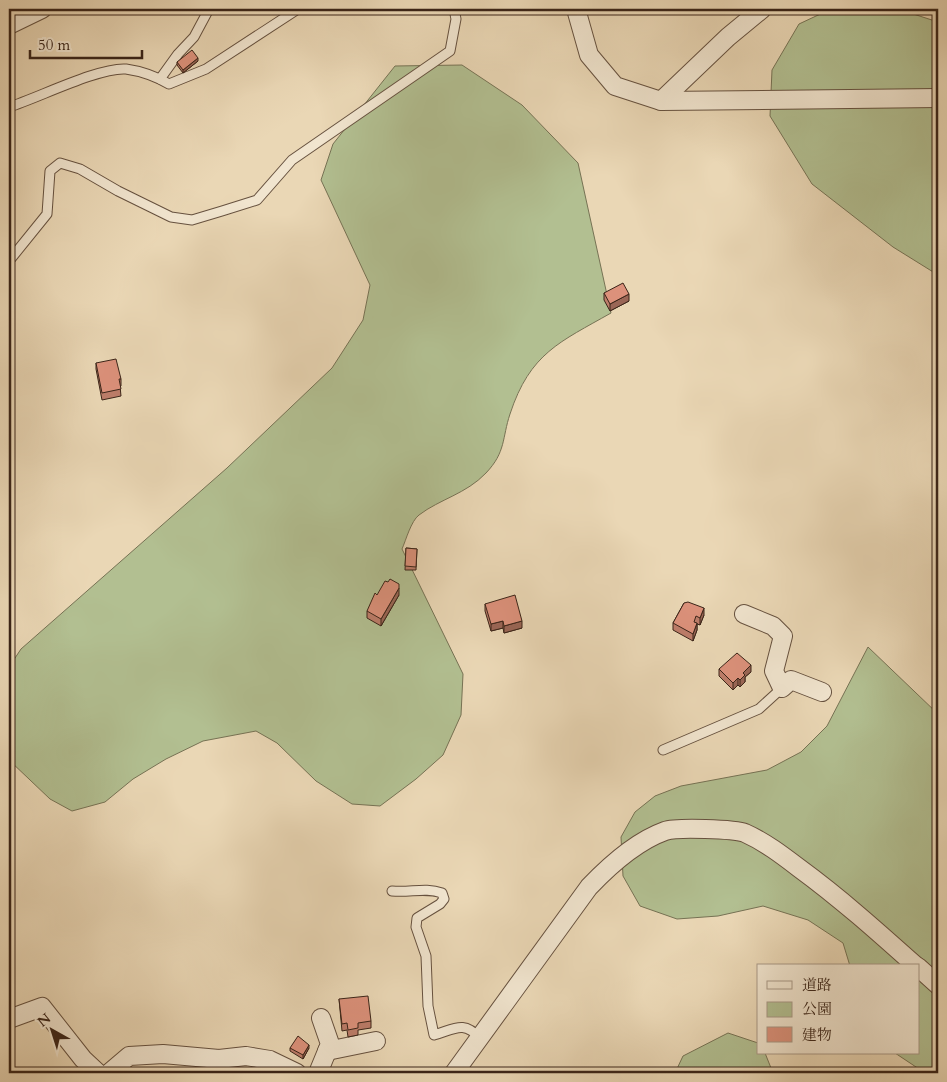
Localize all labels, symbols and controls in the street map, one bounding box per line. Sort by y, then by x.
scale bar [30,28,142,60]
text: 50 m [38,35,70,55]
legend [757,964,920,1054]
text: 道路 [802,975,832,995]
text: 公園 [802,999,832,1019]
north arrow [28,1004,78,1054]
text: N [33,1009,55,1031]
text: 建物 [802,1025,832,1045]

